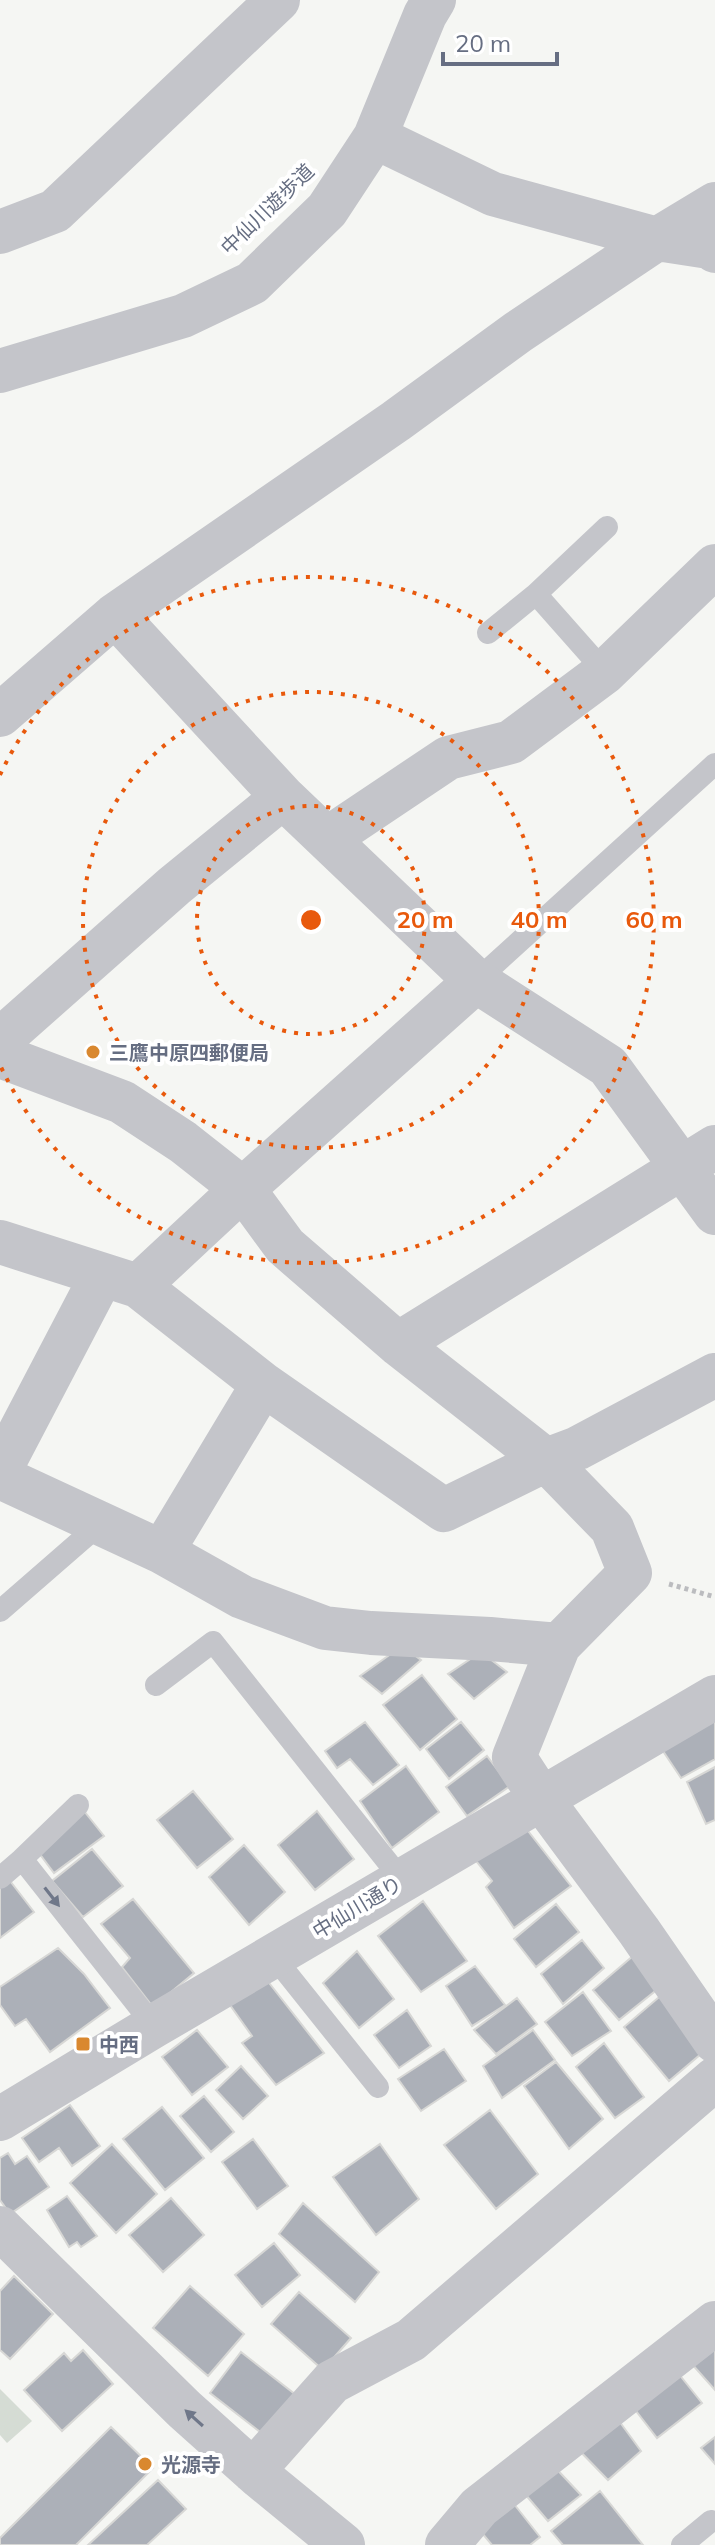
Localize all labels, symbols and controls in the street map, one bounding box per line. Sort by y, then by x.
scale bar [443,16,557,66]
text: 20 m [455,28,511,58]
street label: 中仙川遊歩道 [215,158,319,260]
text: 20 m [397,904,453,934]
text: 40 m [511,904,567,934]
text: 60 m [626,904,682,934]
centre of rings [297,906,325,934]
place label: 三鷹中原四郵便局 [109,1040,269,1065]
marker: 三鷹中原四郵便局 [84,1043,102,1061]
street label: 中仙川通り [308,1871,406,1943]
one-way arrow [44,1887,60,1907]
place label: 中西 [99,2032,139,2057]
marker: 中西 [74,2035,92,2053]
one-way arrow [185,2410,204,2428]
place label: 光源寺 [161,2452,221,2477]
marker: 光源寺 [136,2455,154,2473]

